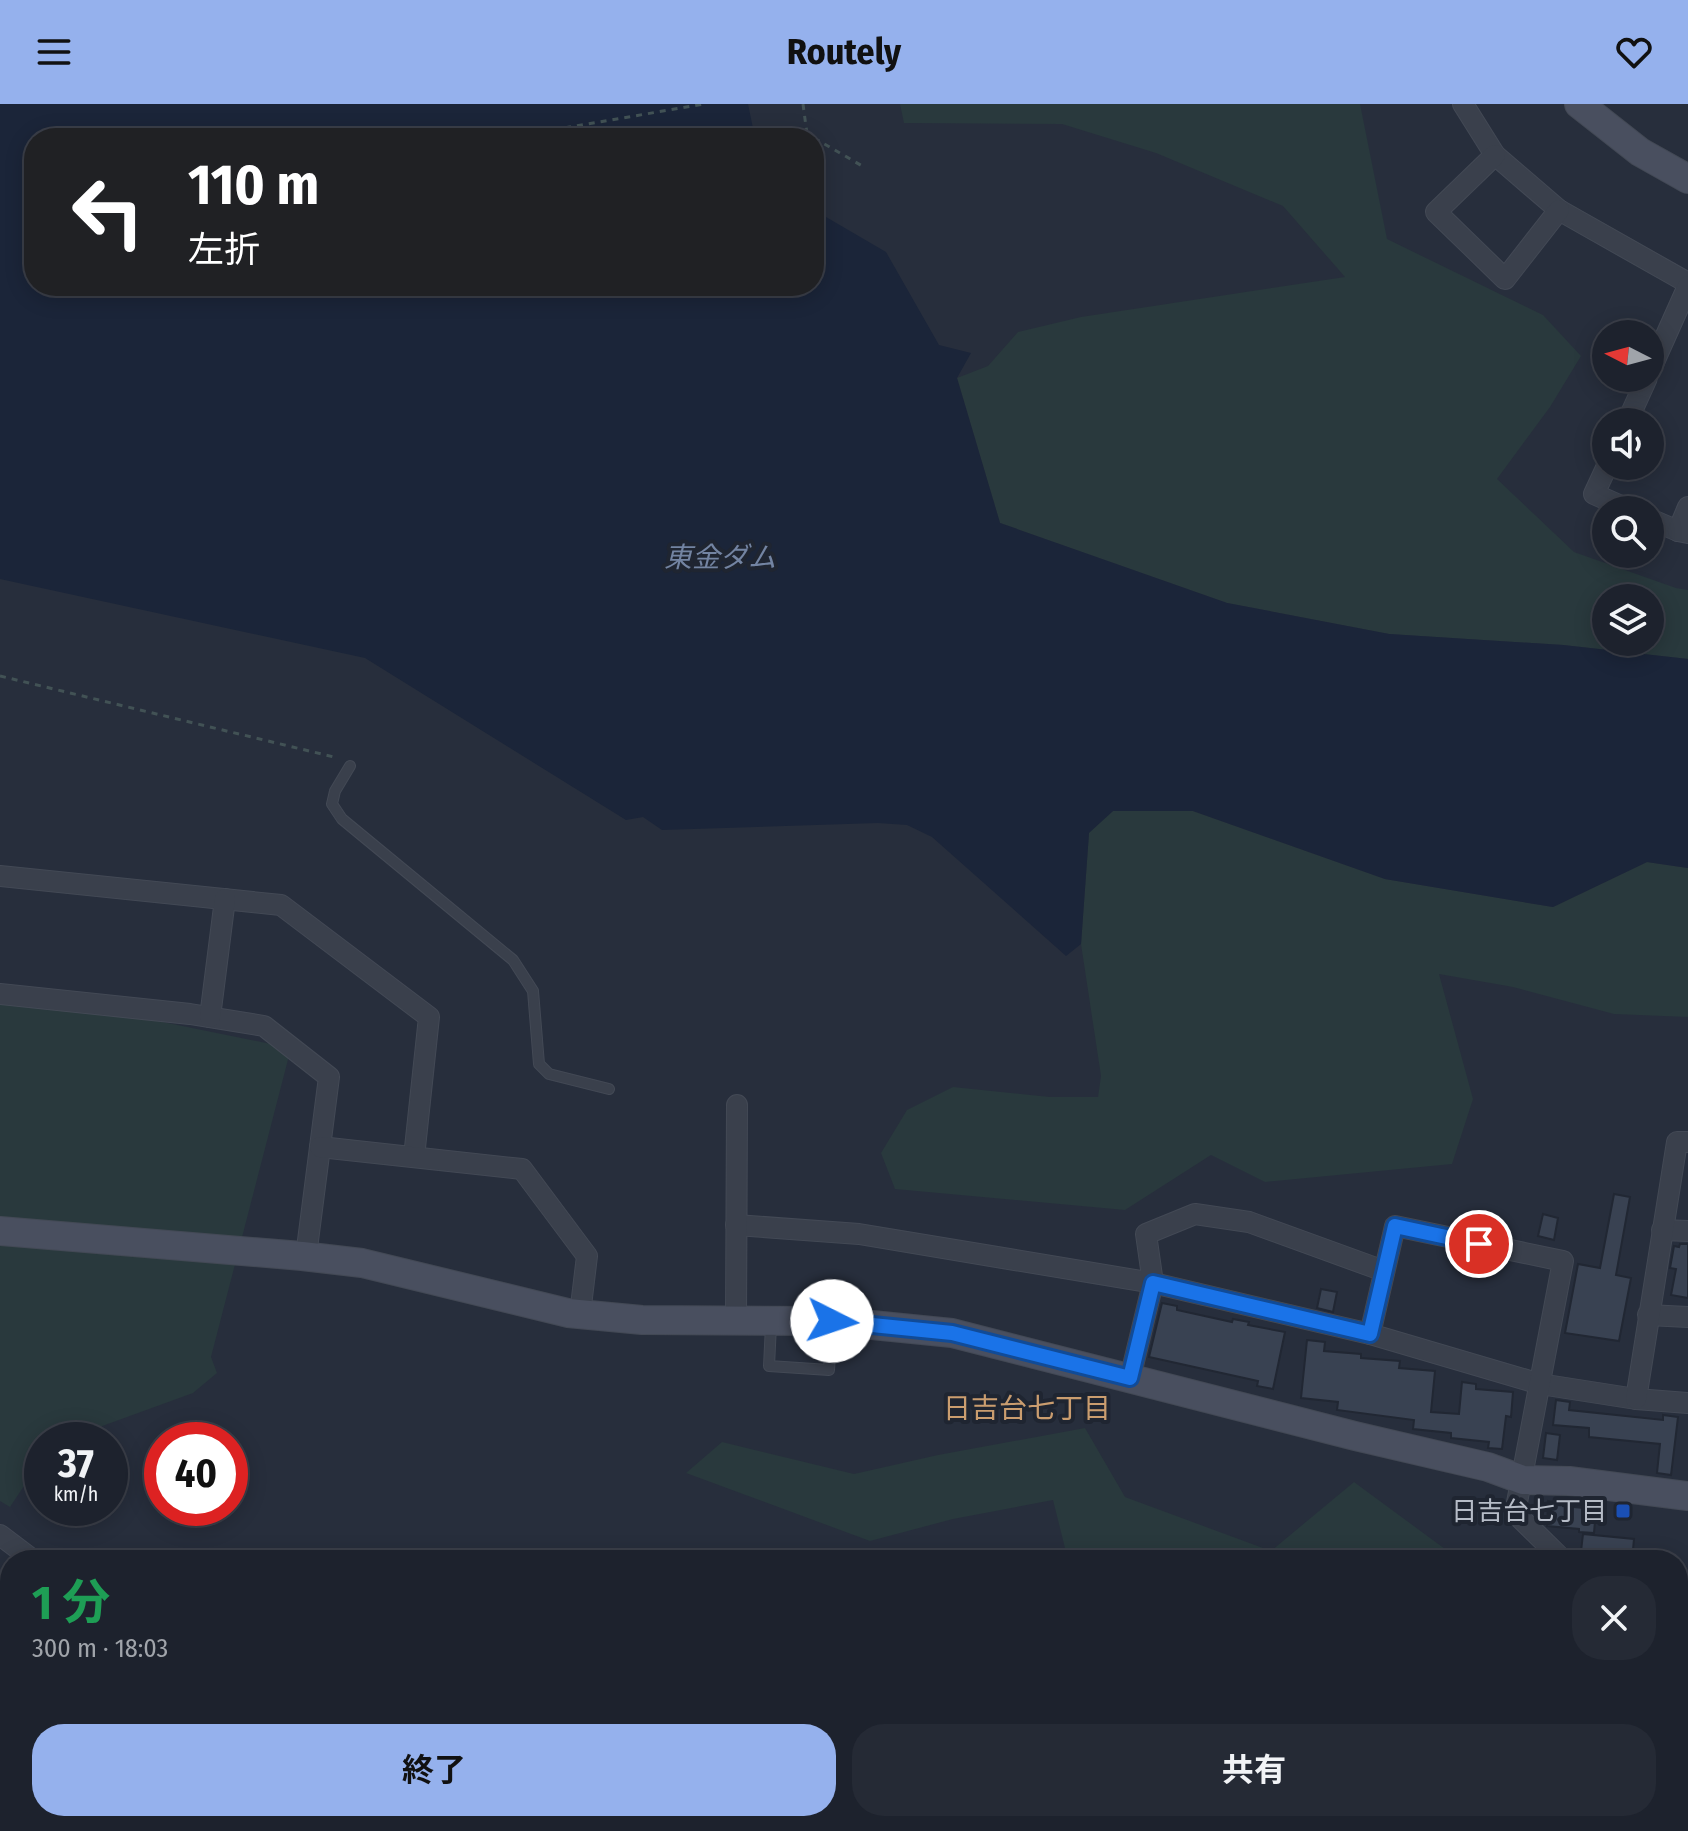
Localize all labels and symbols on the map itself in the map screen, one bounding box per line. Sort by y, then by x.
north arrow [1592,320,1664,392]
water label: 東金ダム [664,541,776,574]
pin [1445,1210,1513,1278]
position arrow [790,1279,874,1363]
district label: 日吉台七丁目 [943,1392,1111,1425]
speed limit sign: 40 [144,1422,248,1526]
place label: 日吉台七丁目 [1451,1496,1607,1527]
marker: 日吉台七丁目 [1614,1502,1632,1520]

